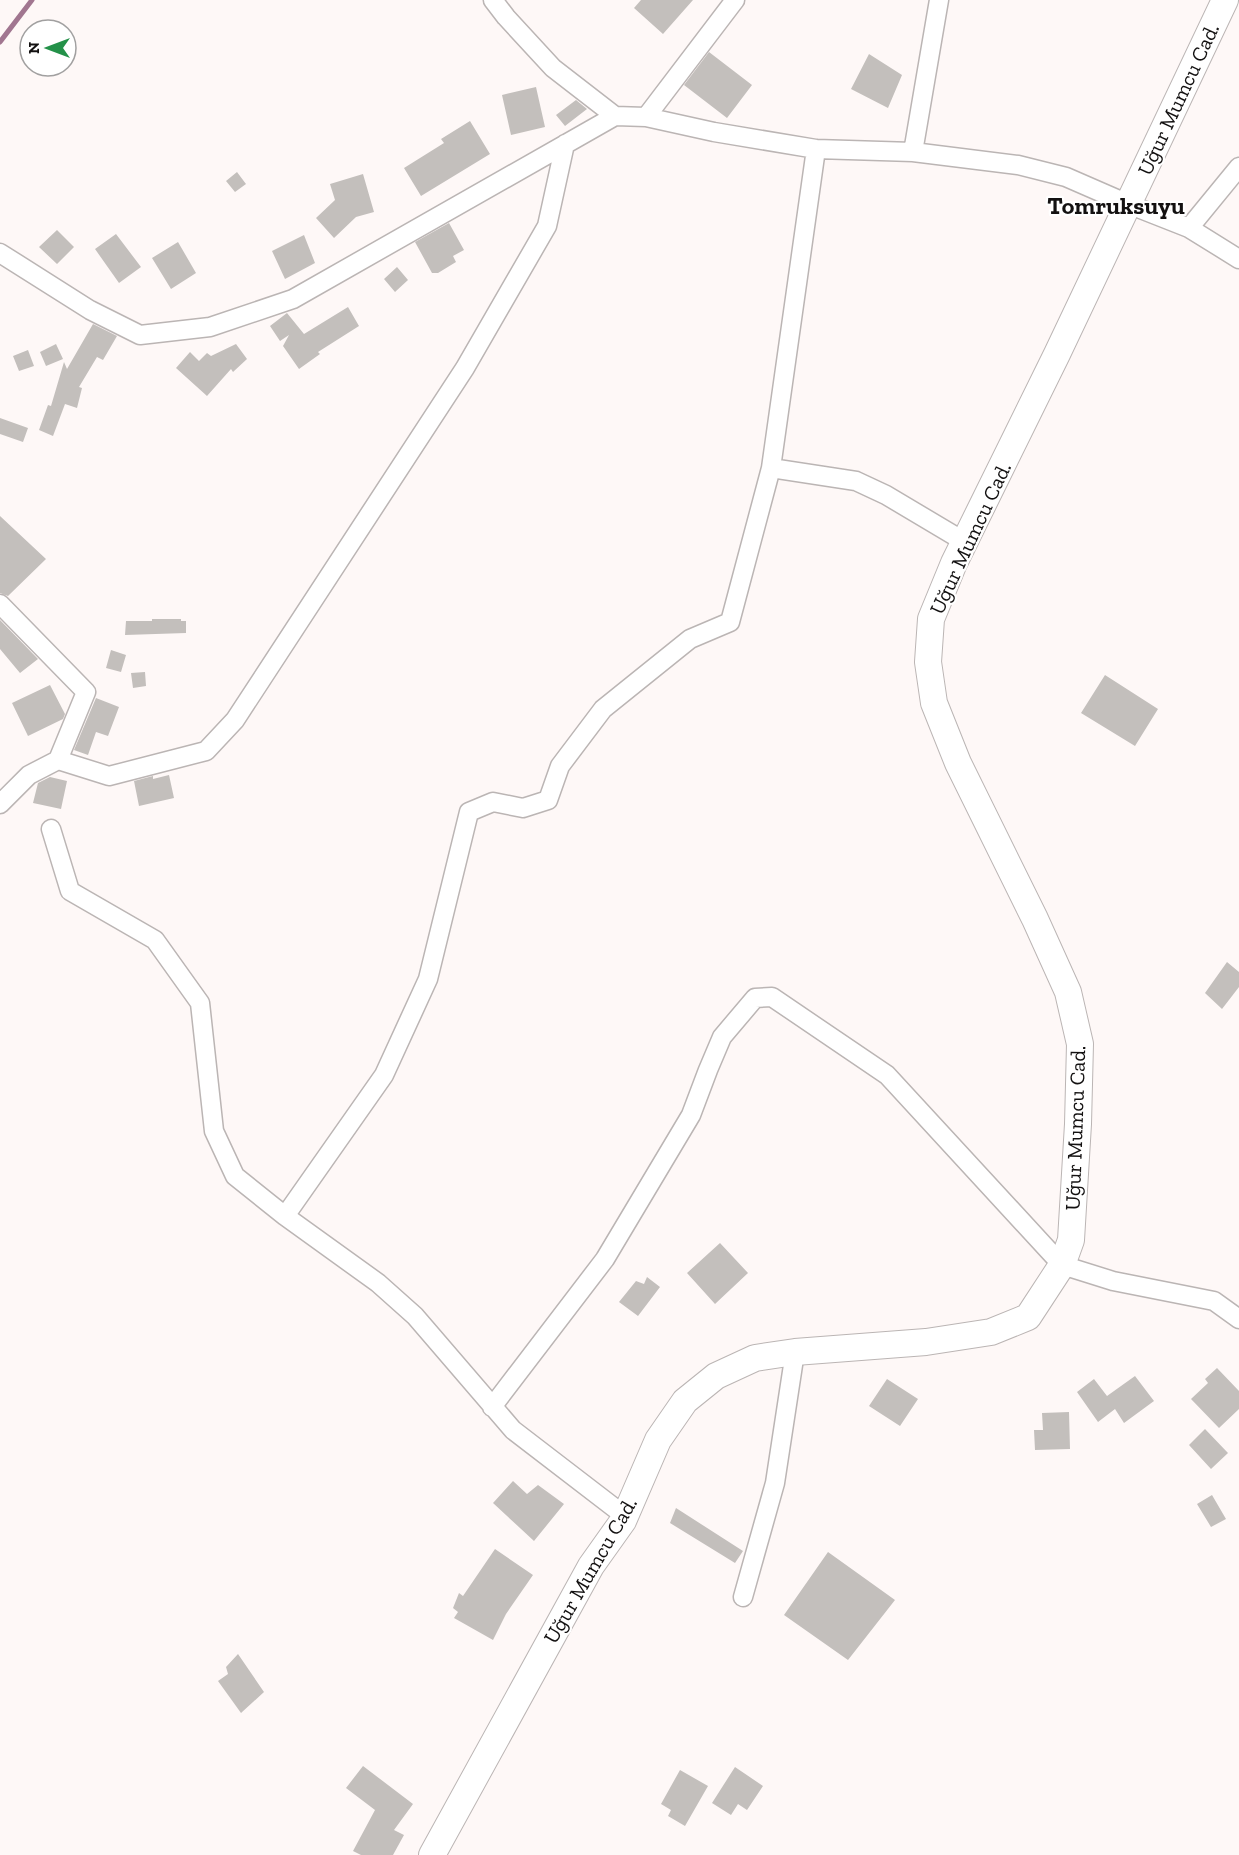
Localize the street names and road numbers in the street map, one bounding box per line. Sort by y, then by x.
street label: Uğur Mumcu Cad. [1132,19,1224,179]
street label: Uğur Mumcu Cad. [924,458,1016,618]
street label: Uğur Mumcu Cad. [1060,1045,1090,1211]
street label: Uğur Mumcu Cad. [538,1492,642,1648]

